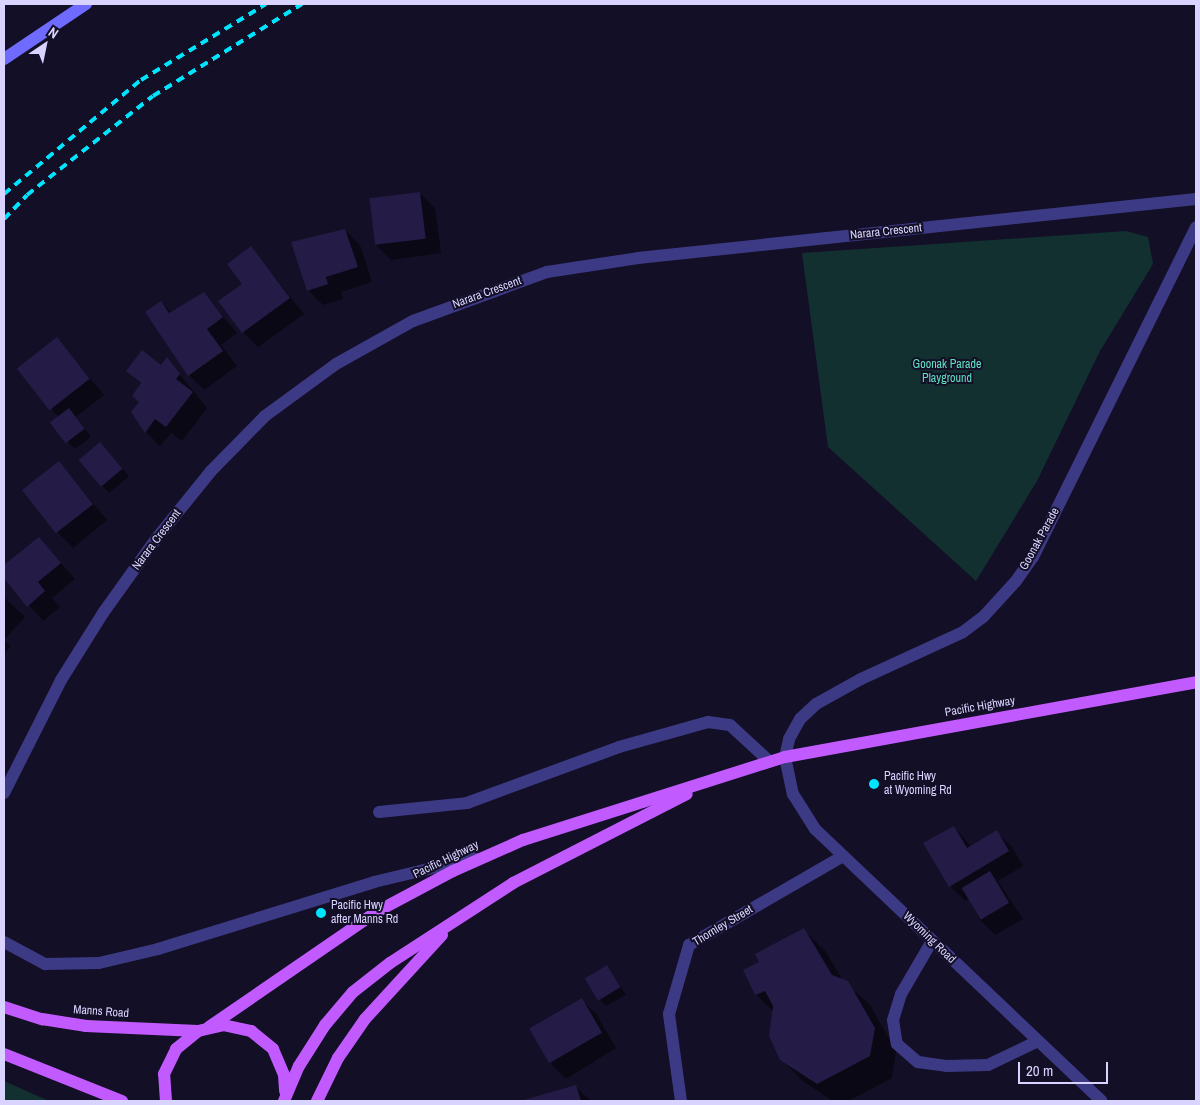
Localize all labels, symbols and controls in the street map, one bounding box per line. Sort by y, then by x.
north arrow [20,20,70,70]
text: N [45,23,62,42]
street label: Narara Crescent [849,221,923,243]
street label: Narara Crescent [451,274,523,312]
park label: Goonak Parade Playground [913,358,981,386]
street label: Goonak Parade [1017,505,1063,573]
street label: Narara Crescent [130,507,184,573]
street label: Pacific Highway [944,694,1016,720]
place label: Pacific Hwy at Wyoming Rd [884,770,952,798]
marker: Pacific Hwy at Wyoming Rd [868,778,880,790]
street label: Pacific Highway [411,838,481,882]
place label: Pacific Hwy after Manns Rd [331,899,398,927]
street label: Thornley Street [690,903,756,949]
marker: Pacific Hwy after Manns Rd [315,907,327,919]
street label: Wyoming Road [900,909,958,967]
street label: Manns Road [73,1003,129,1021]
scale bar [1020,1052,1110,1084]
text: 20 m [1026,1060,1053,1081]

